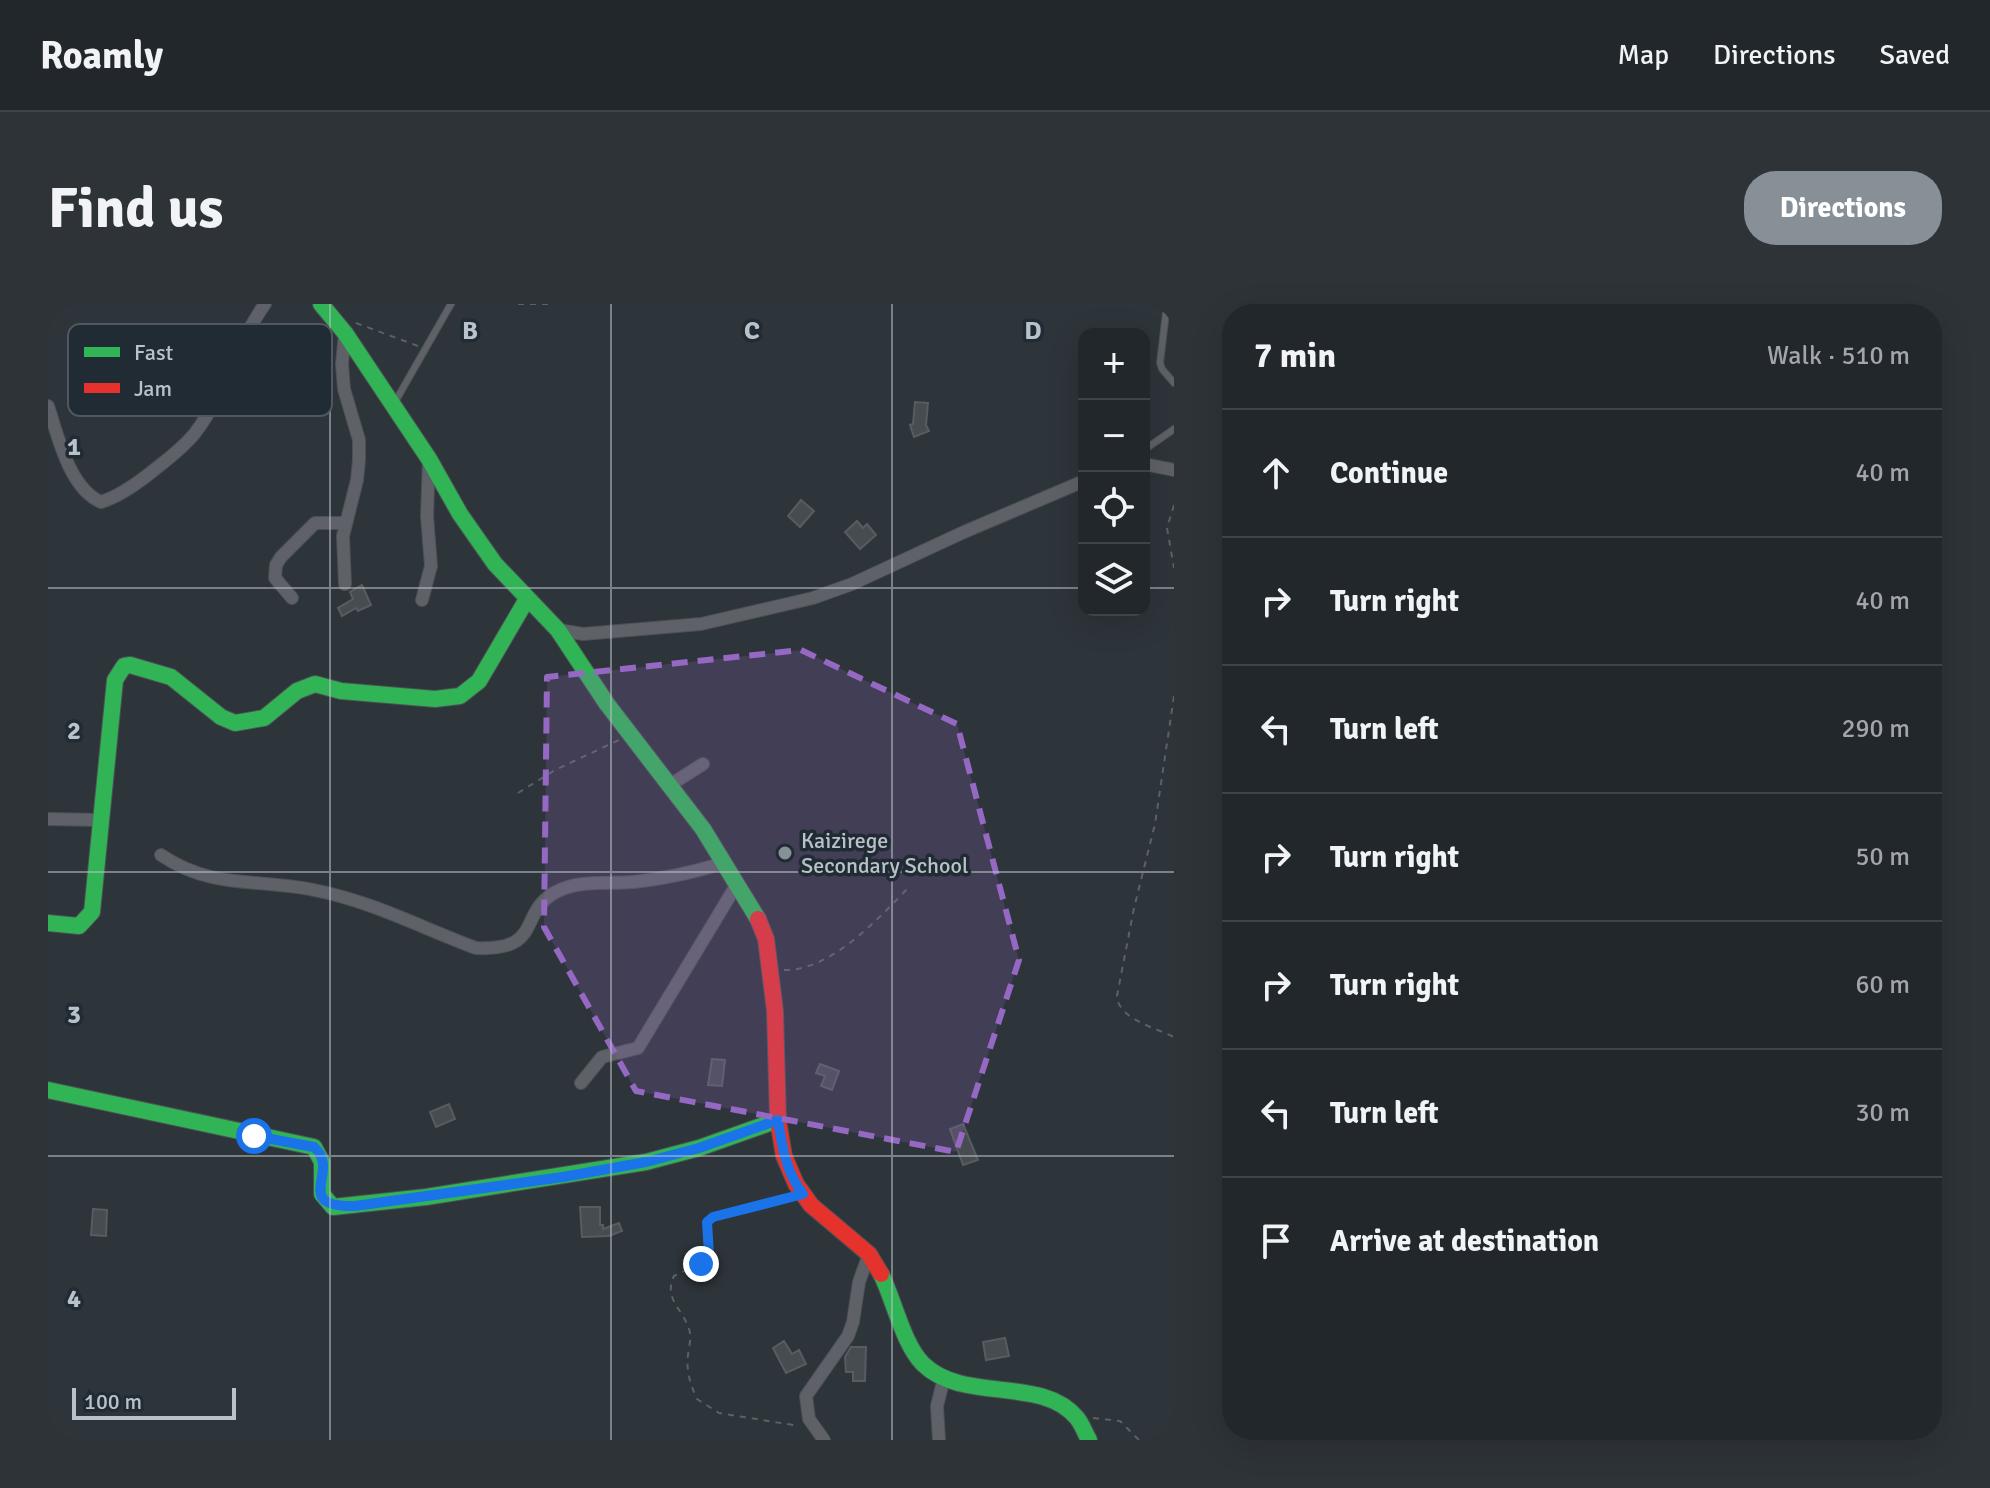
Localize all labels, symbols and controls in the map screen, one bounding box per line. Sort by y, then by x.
text: Roamly [40,32,163,79]
text: Map [1617,38,1669,72]
text: Directions [1713,38,1835,72]
text: Saved [1879,38,1950,72]
button: Directions [1744,171,1942,245]
text: Find us [48,174,223,243]
text: B [462,315,478,347]
text: C [744,315,760,347]
text: D [1024,315,1042,347]
legend [68,324,332,416]
map controls [1078,328,1150,616]
button: + [1078,328,1150,400]
text: 7 min [1254,335,1336,377]
text: Fast [134,339,174,366]
text: Walk · 510 m [1767,340,1910,372]
text: Jam [134,375,172,402]
button: − [1078,400,1150,472]
text: 1 [67,431,81,463]
icon: ahead [1254,451,1298,495]
text: Continue [1330,455,1448,492]
text: 40 m [1855,457,1910,489]
button: locate [1078,472,1150,544]
button: layers [1078,544,1150,616]
icon: right [1254,579,1298,623]
text: Turn right [1330,583,1459,620]
text: 40 m [1855,585,1910,617]
icon: left [1254,707,1298,751]
text: Turn left [1330,711,1439,748]
text: 290 m [1841,713,1910,745]
text: 2 [67,715,81,747]
place label: Kaizirege Secondary School [801,827,968,879]
icon: right [1254,835,1298,879]
text: Turn right [1330,839,1459,876]
text: 50 m [1855,841,1910,873]
marker: Kaizirege Secondary School [776,844,794,862]
icon: right [1254,963,1298,1007]
text: Turn right [1330,967,1459,1004]
text: 60 m [1855,969,1910,1001]
text: 3 [67,999,81,1031]
icon: left [1254,1091,1298,1135]
text: Turn left [1330,1095,1439,1132]
text: 30 m [1855,1097,1910,1129]
route start [236,1118,272,1154]
icon: arrive [1254,1219,1298,1263]
text: Arrive at destination [1330,1223,1599,1260]
route end [683,1246,719,1282]
text: 4 [67,1283,81,1315]
scale bar [72,1384,236,1420]
text: 100 m [84,1388,142,1415]

